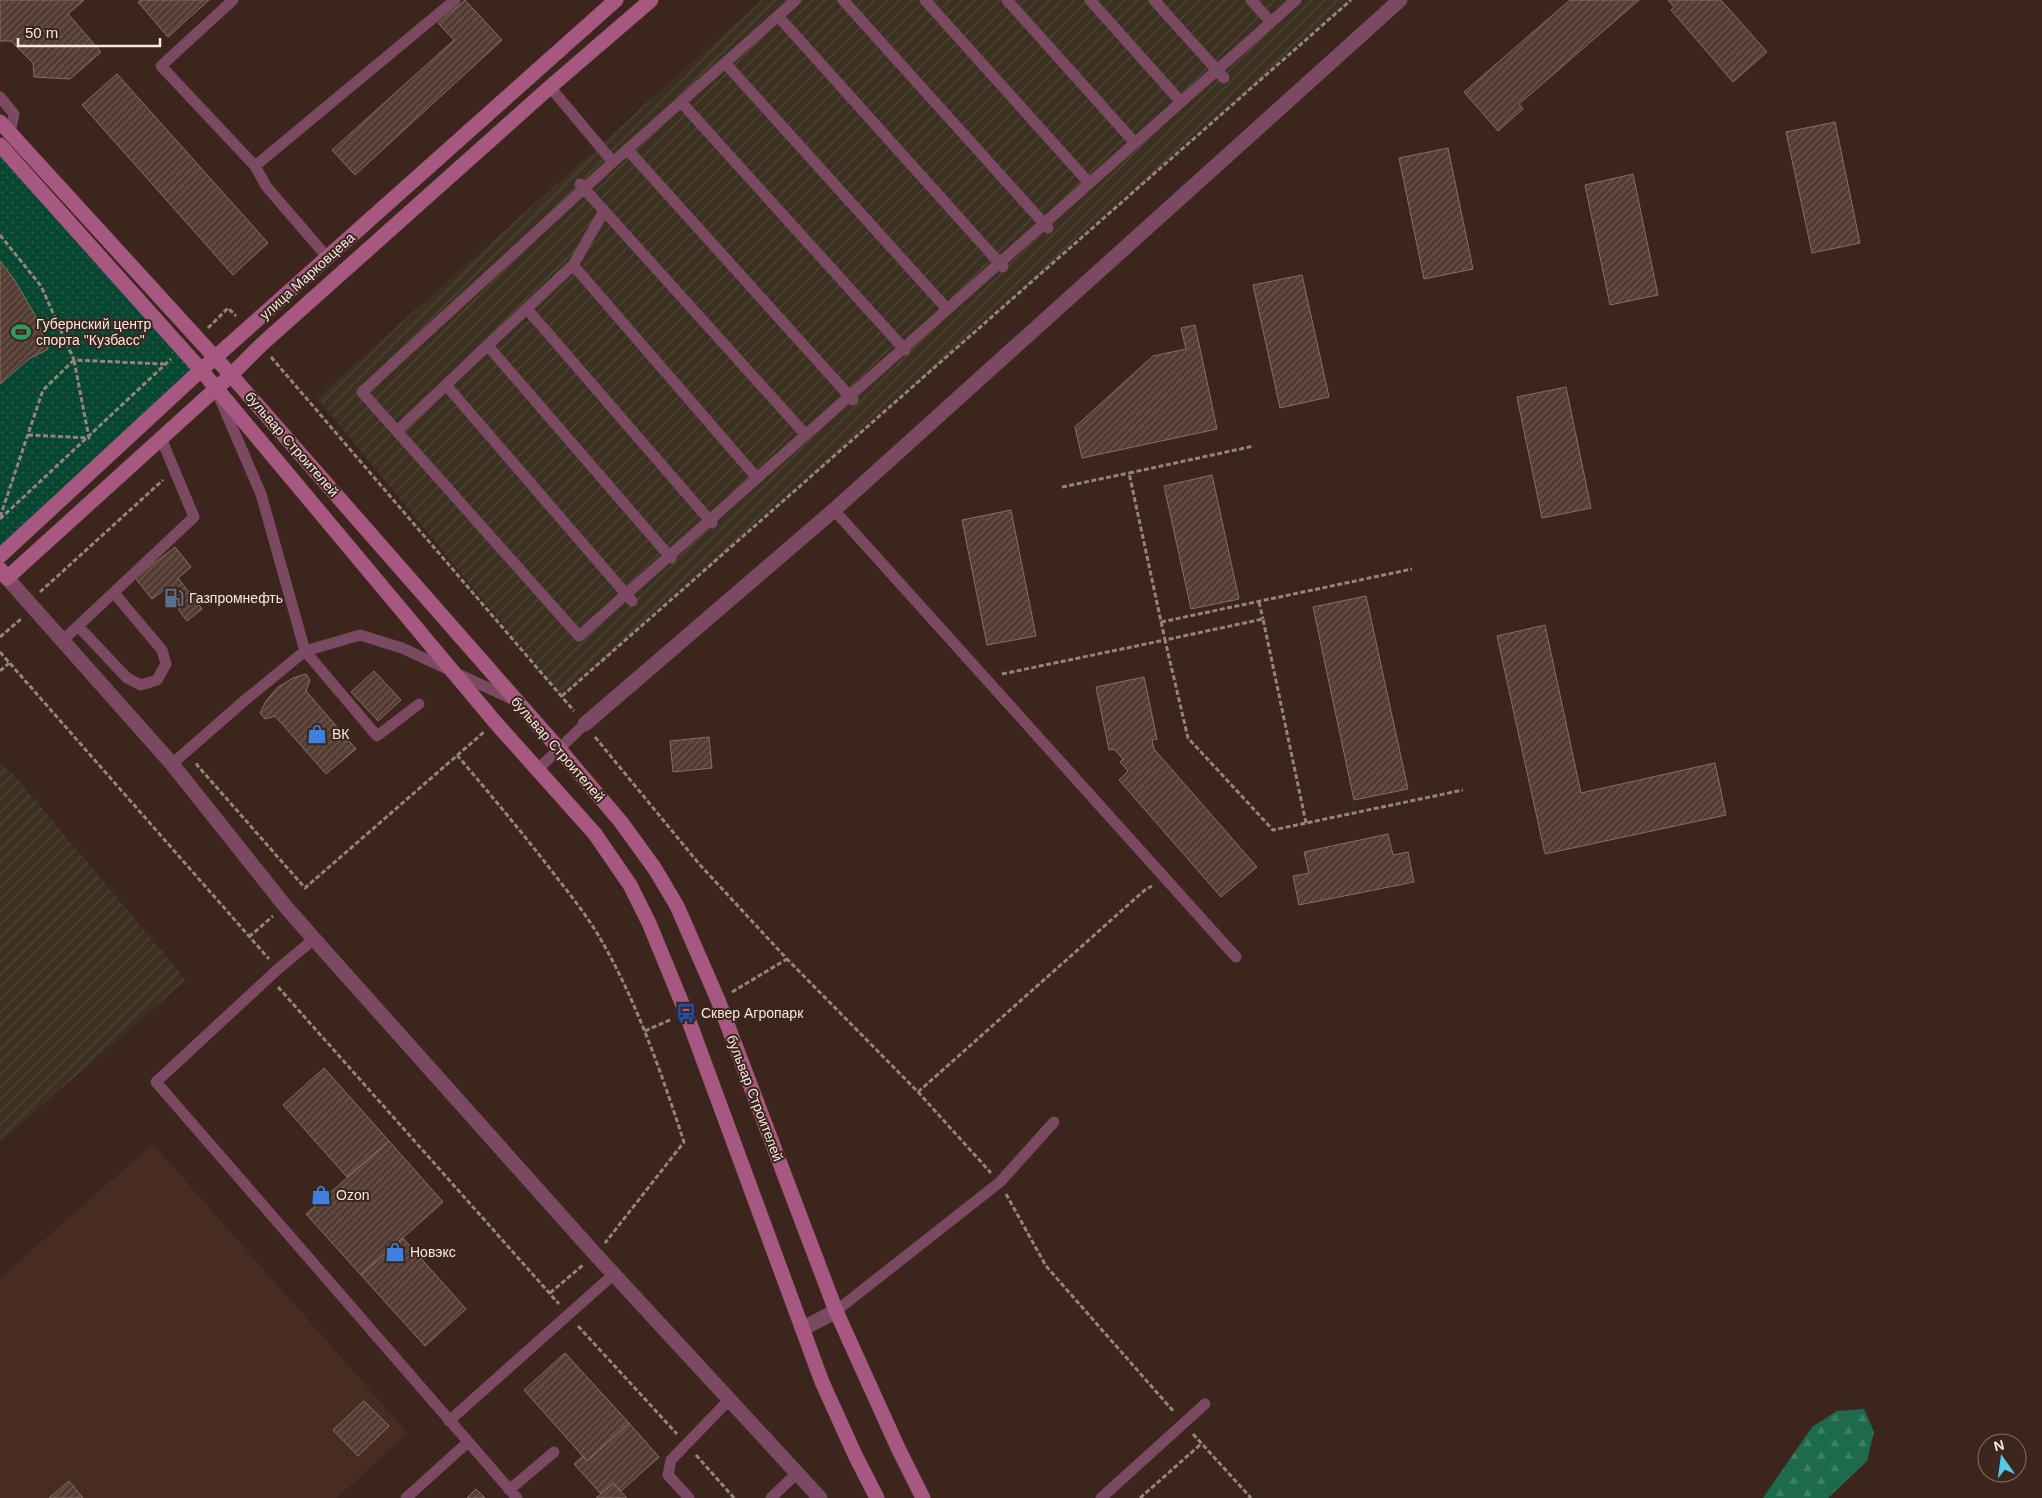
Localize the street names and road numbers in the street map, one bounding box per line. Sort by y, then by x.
street label: улица Марковцева [256,229,358,323]
street label: бульвар Строителей [242,388,342,500]
street label: бульвар Строителей [508,693,608,805]
street label: бульвар Строителей [724,1033,786,1163]

